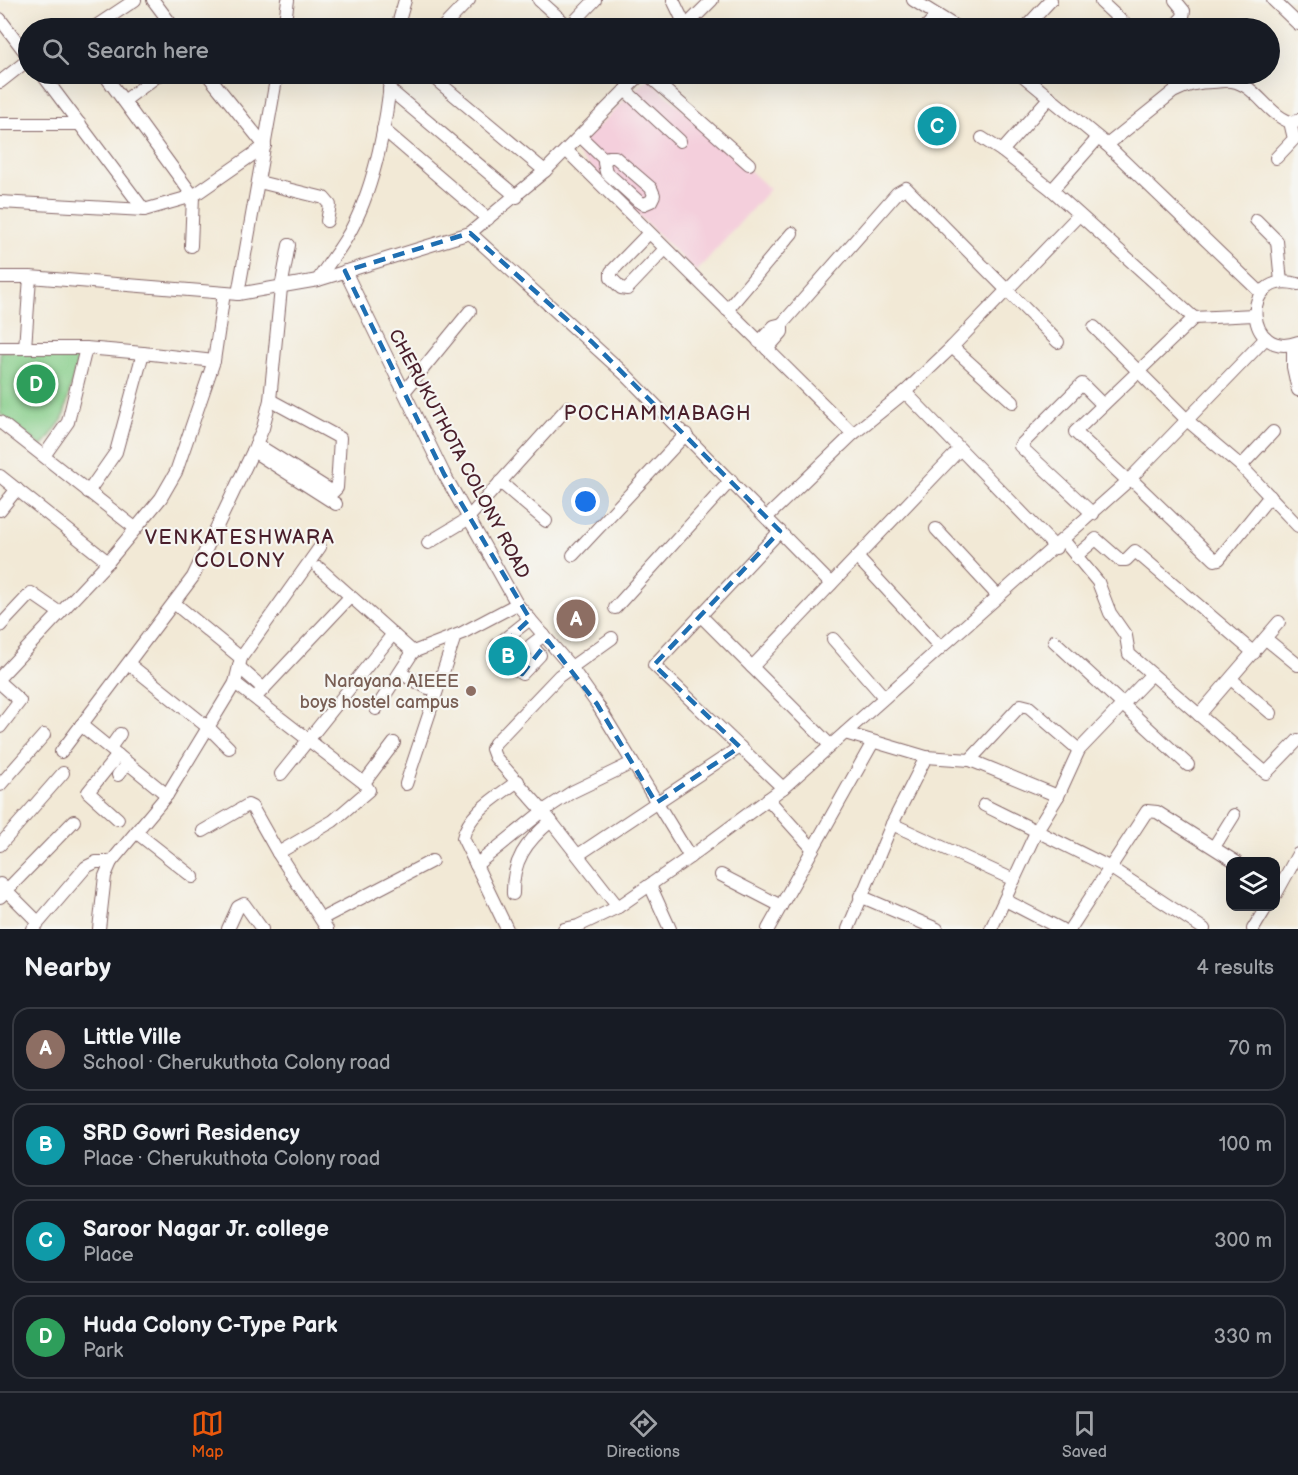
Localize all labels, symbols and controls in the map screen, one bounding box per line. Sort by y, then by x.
search box [18,18,1280,84]
icon: search [39,35,72,68]
text: Search here [87,38,209,65]
pin: C [918,104,956,148]
street label: CHERUKUTHOTA COLONY ROAD [384,326,534,582]
pin: D [16,362,56,406]
district label: POCHAMMABAGH [564,402,752,426]
your location [571,487,600,516]
district label: VENKATESHWARA COLONY [145,526,335,573]
pin: A [556,596,596,642]
pin: B [488,634,528,678]
place label: Narayana AIEEE boys hostel campus [300,671,459,713]
marker: Narayana AIEEE boys hostel campus [464,684,478,698]
map controls [1226,857,1280,911]
button: layers [1226,857,1280,911]
text: Nearby [24,953,111,984]
text: 4 results [1196,956,1274,980]
text: Little Ville [83,1024,181,1051]
text: A [39,1037,52,1061]
text: 70 m [1228,1037,1272,1061]
text: School · Cherukuthota Colony road [83,1051,391,1075]
text: SRD Gowri Residency [83,1120,300,1147]
text: B [38,1133,53,1157]
text: 100 m [1219,1133,1272,1157]
text: Place · Cherukuthota Colony road [83,1147,380,1171]
text: Saroor Nagar Jr. college [83,1216,329,1243]
text: C [38,1229,53,1253]
text: 300 m [1214,1229,1272,1253]
text: Place [83,1243,134,1267]
text: Huda Colony C-Type Park [83,1312,338,1339]
text: D [39,1325,52,1349]
text: 330 m [1214,1325,1272,1349]
text: Park [83,1339,123,1363]
tab: Map [191,1407,224,1462]
tab: Directions [606,1407,680,1462]
tab: Saved [1062,1407,1107,1462]

